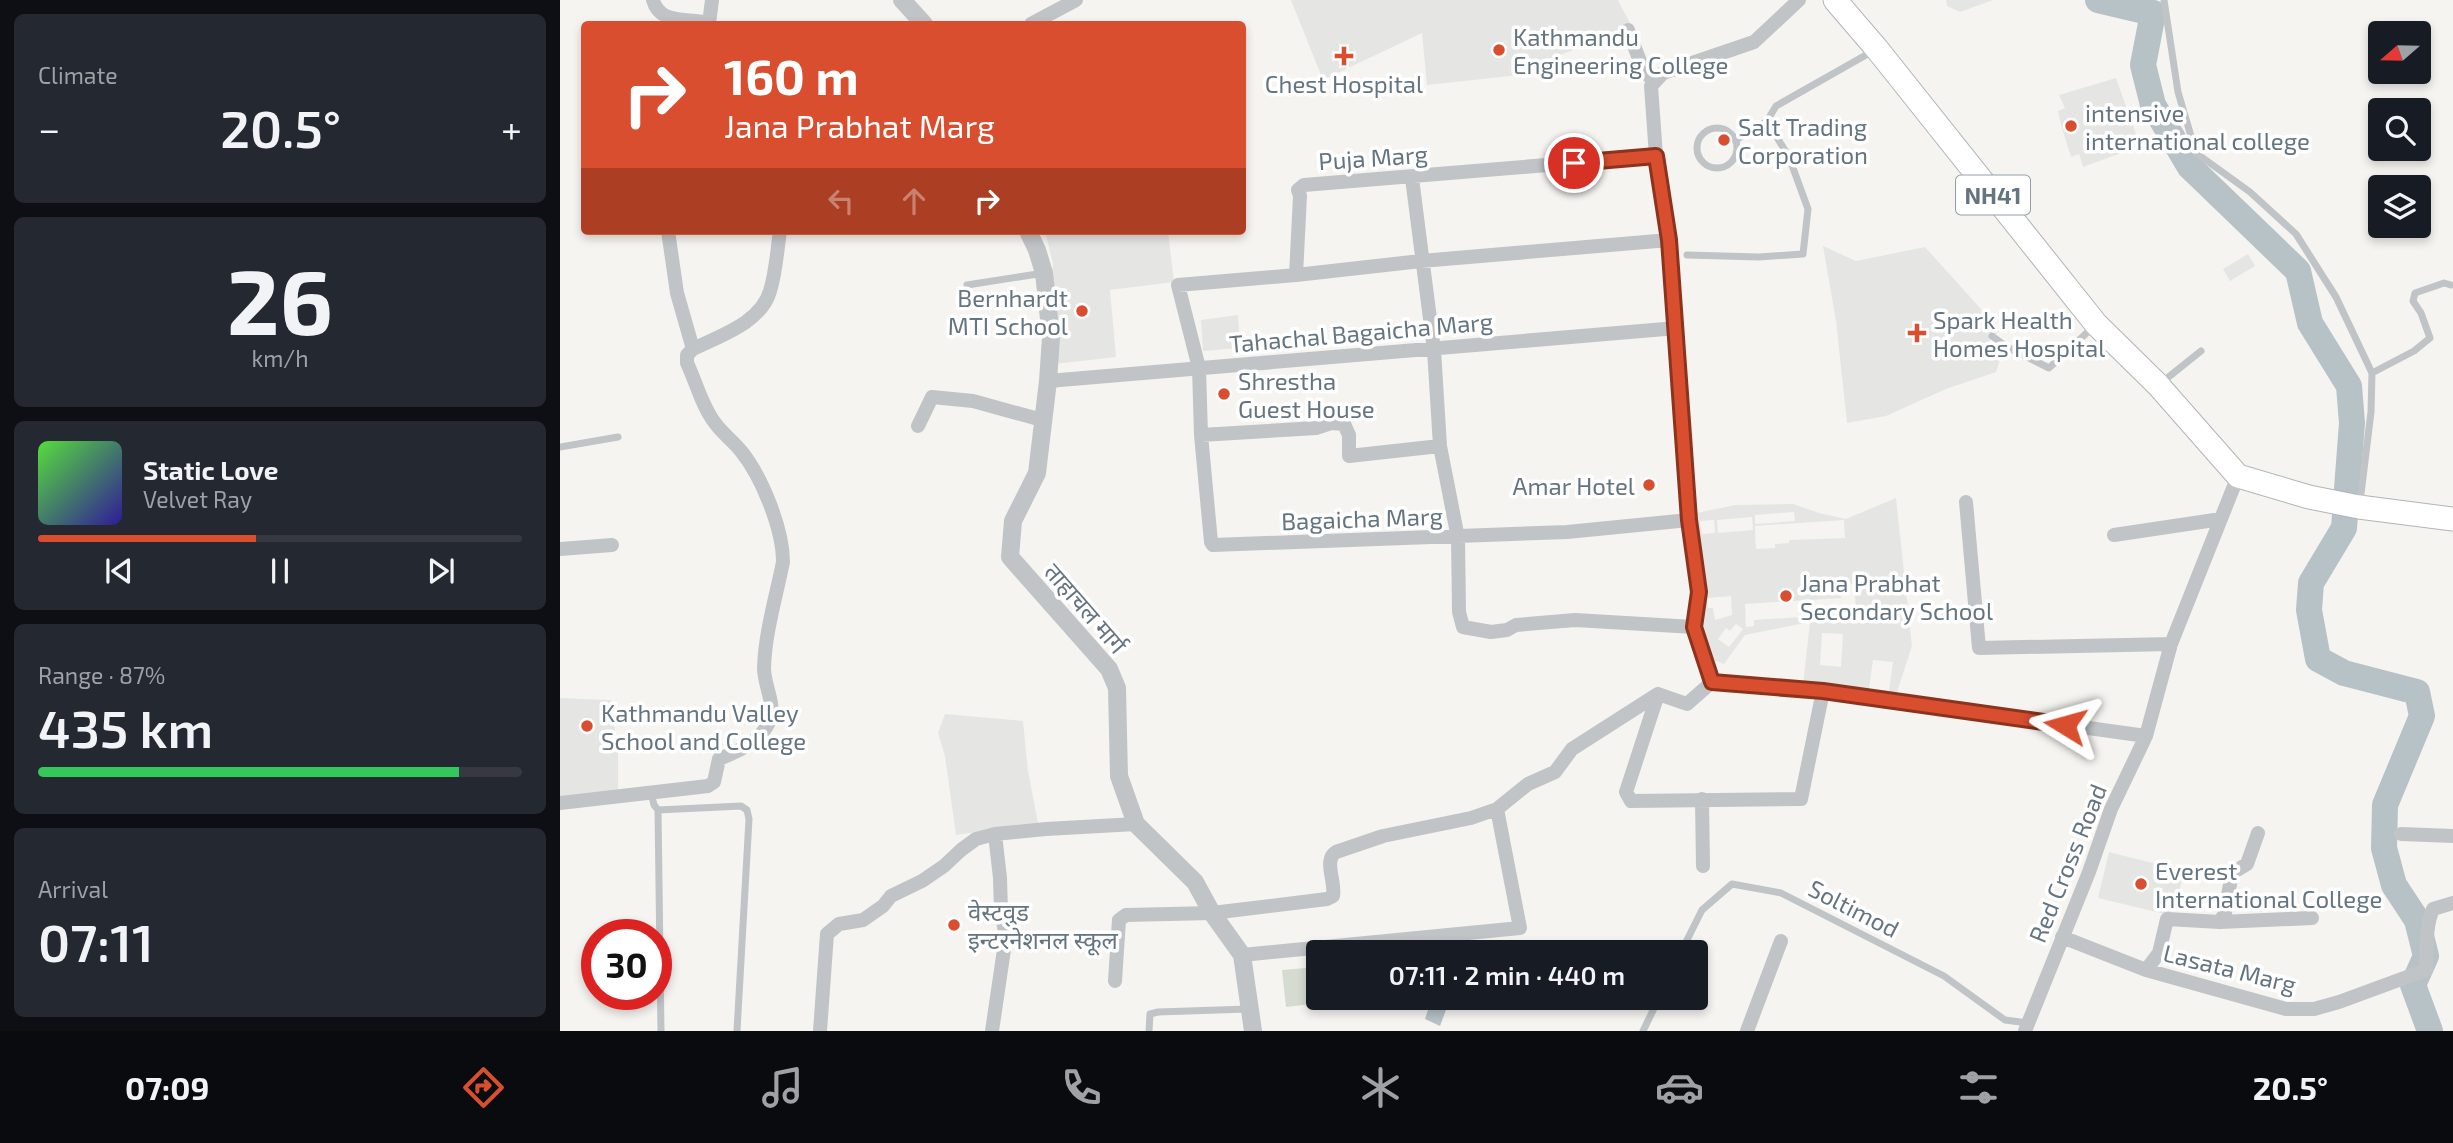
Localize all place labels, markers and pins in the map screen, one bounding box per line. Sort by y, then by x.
place label: Kathmandu Engineering College [1513,22,1728,79]
marker: Kathmandu Engineering College [1491,42,1507,58]
marker: Chest Hospital [1334,46,1354,66]
place label: Chest Hospital [1265,69,1423,98]
place label: intensive international college [2085,98,2310,155]
place label: Salt Trading Corporation [1738,112,1868,169]
marker: intensive international college [2063,118,2079,134]
marker: Salt Trading Corporation [1716,132,1732,148]
pin [1544,133,1604,193]
place label: Bernhardt MTI School [948,283,1068,340]
marker: Bernhardt MTI School [1074,303,1090,319]
place label: Spark Health Homes Hospital [1933,305,2105,362]
marker: Spark Health Homes Hospital [1907,323,1927,343]
place label: Shrestha Guest House [1238,366,1375,423]
marker: Shrestha Guest House [1216,386,1232,402]
place label: Amar Hotel [1513,471,1635,500]
marker: Amar Hotel [1641,477,1657,493]
place label: Jana Prabhat Secondary School [1800,568,1993,625]
marker: Jana Prabhat Secondary School [1778,588,1794,604]
place label: Kathmandu Valley School and College [601,698,806,755]
marker: Kathmandu Valley School and College [579,718,595,734]
place label: Everest International College [2155,856,2382,913]
marker: Everest International College [2133,876,2149,892]
place label: वेस्टवुड इन्टरनेशनल स्कूल [968,897,1119,956]
marker: वेस्टवुड इन्टरनेशनल स्कूल [946,917,962,933]

